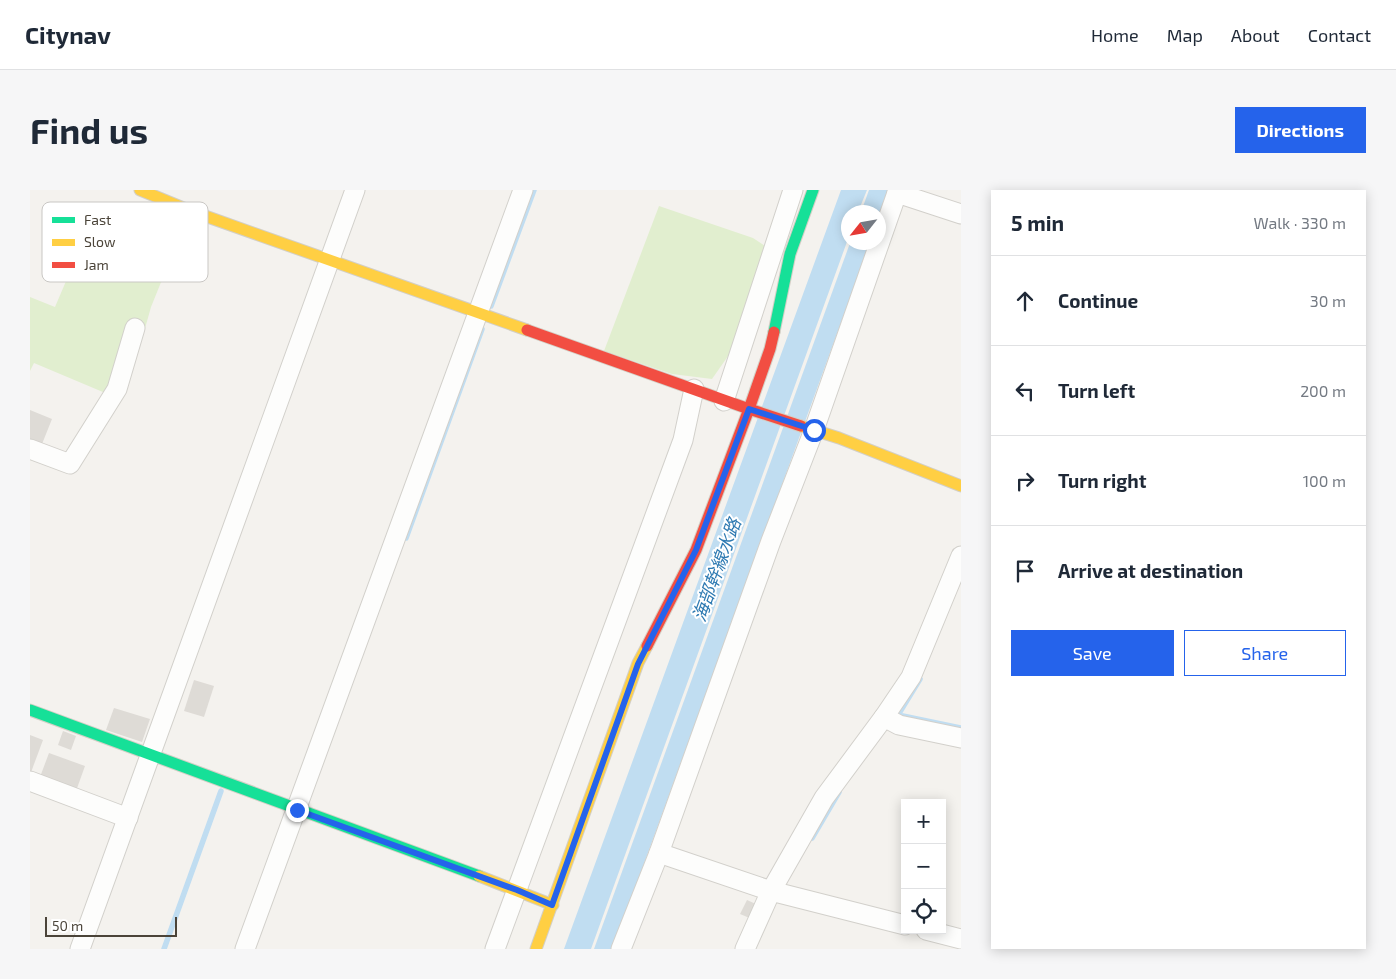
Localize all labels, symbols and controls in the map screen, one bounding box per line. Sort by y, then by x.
text: Citynav [25,20,111,49]
text: Home [1091,24,1139,46]
text: Map [1167,24,1203,46]
text: About [1231,24,1280,46]
text: Contact [1308,24,1371,46]
button: Directions [1235,107,1366,153]
text: Find us [30,109,148,151]
legend [42,202,208,282]
north arrow [841,205,886,250]
text: 5 min [1011,210,1064,235]
text: Fast [84,211,111,228]
text: Walk · 330 m [1254,213,1346,232]
text: Slow [84,233,116,250]
text: Jam [84,256,109,273]
icon: ahead [1011,287,1039,315]
text: Continue [1058,289,1138,312]
text: 30 m [1310,291,1346,310]
icon: left [1011,377,1039,405]
text: Turn left [1058,379,1135,402]
text: 200 m [1300,381,1346,400]
route start [803,419,826,442]
icon: right [1011,467,1039,495]
text: Turn right [1058,469,1146,492]
text: 100 m [1303,471,1346,490]
water label: 海部幹線水路 [687,513,746,624]
icon: arrive [1011,557,1039,585]
text: Arrive at destination [1058,559,1243,582]
button: Save [1011,630,1174,676]
button: Share [1184,630,1346,676]
route end [286,799,309,822]
map controls [901,799,946,934]
button: + [901,799,946,844]
button: − [901,844,946,889]
button: locate [901,889,946,934]
scale bar [45,914,178,937]
text: 50 m [52,917,83,934]

